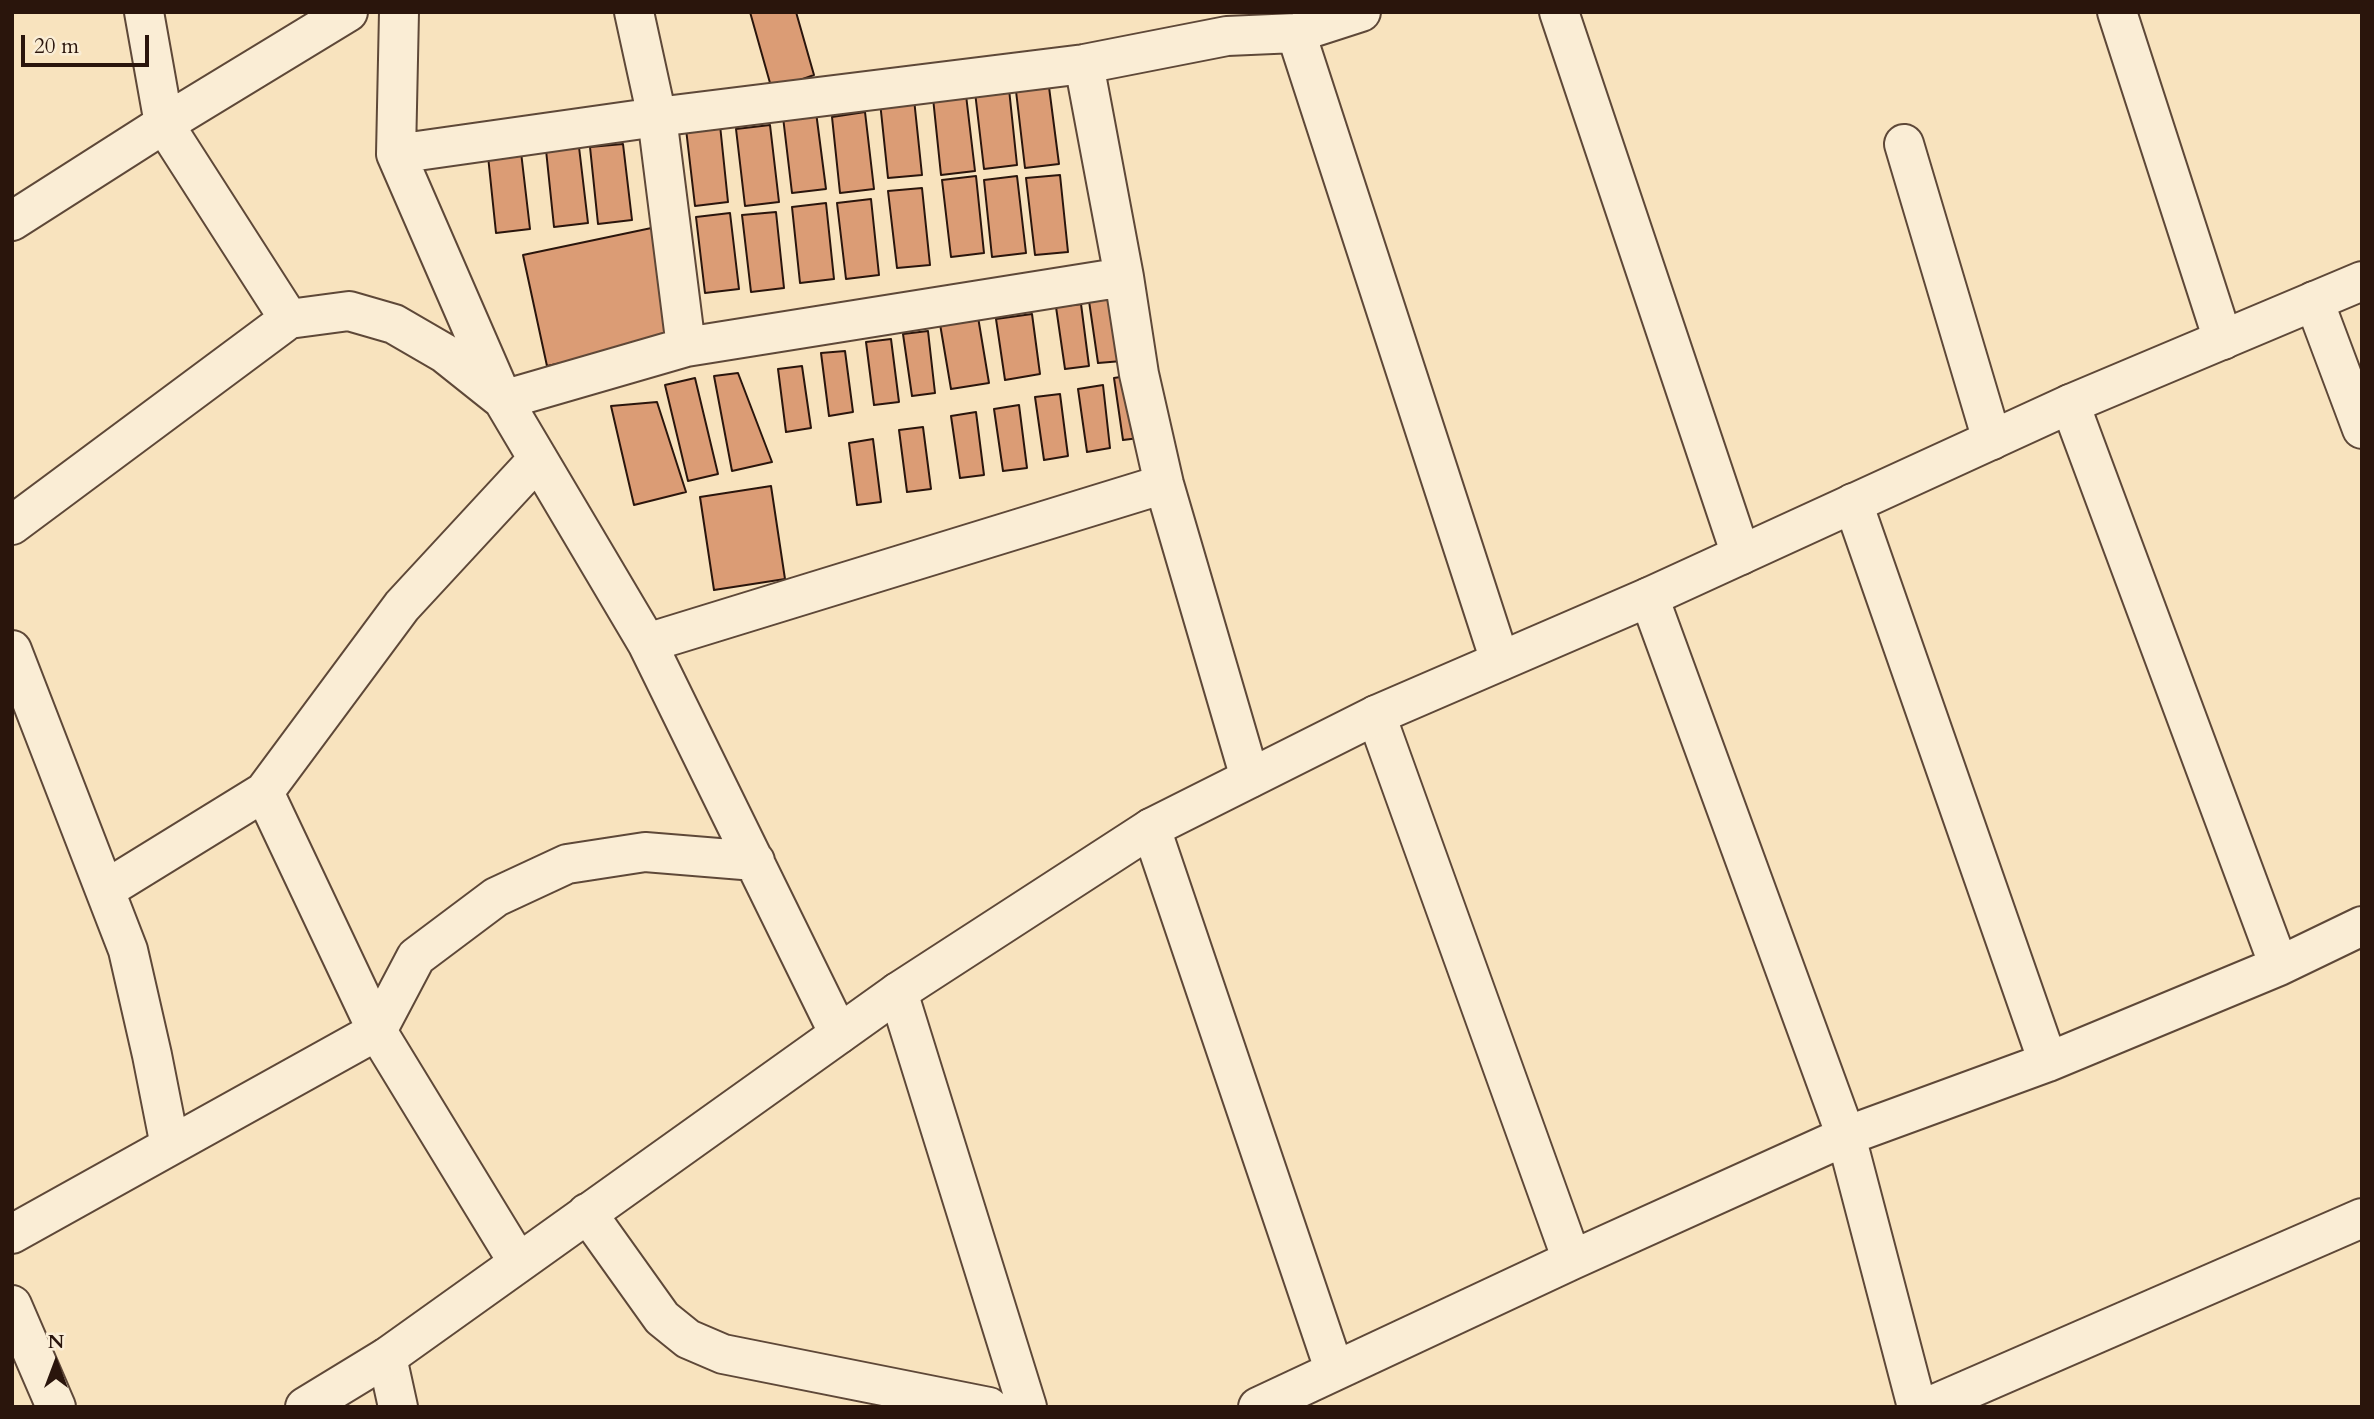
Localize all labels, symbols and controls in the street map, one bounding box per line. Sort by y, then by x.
scale bar [24,21,152,65]
text: 20 m [34,32,79,61]
north arrow [21,1328,91,1398]
text: N [48,1329,64,1355]

